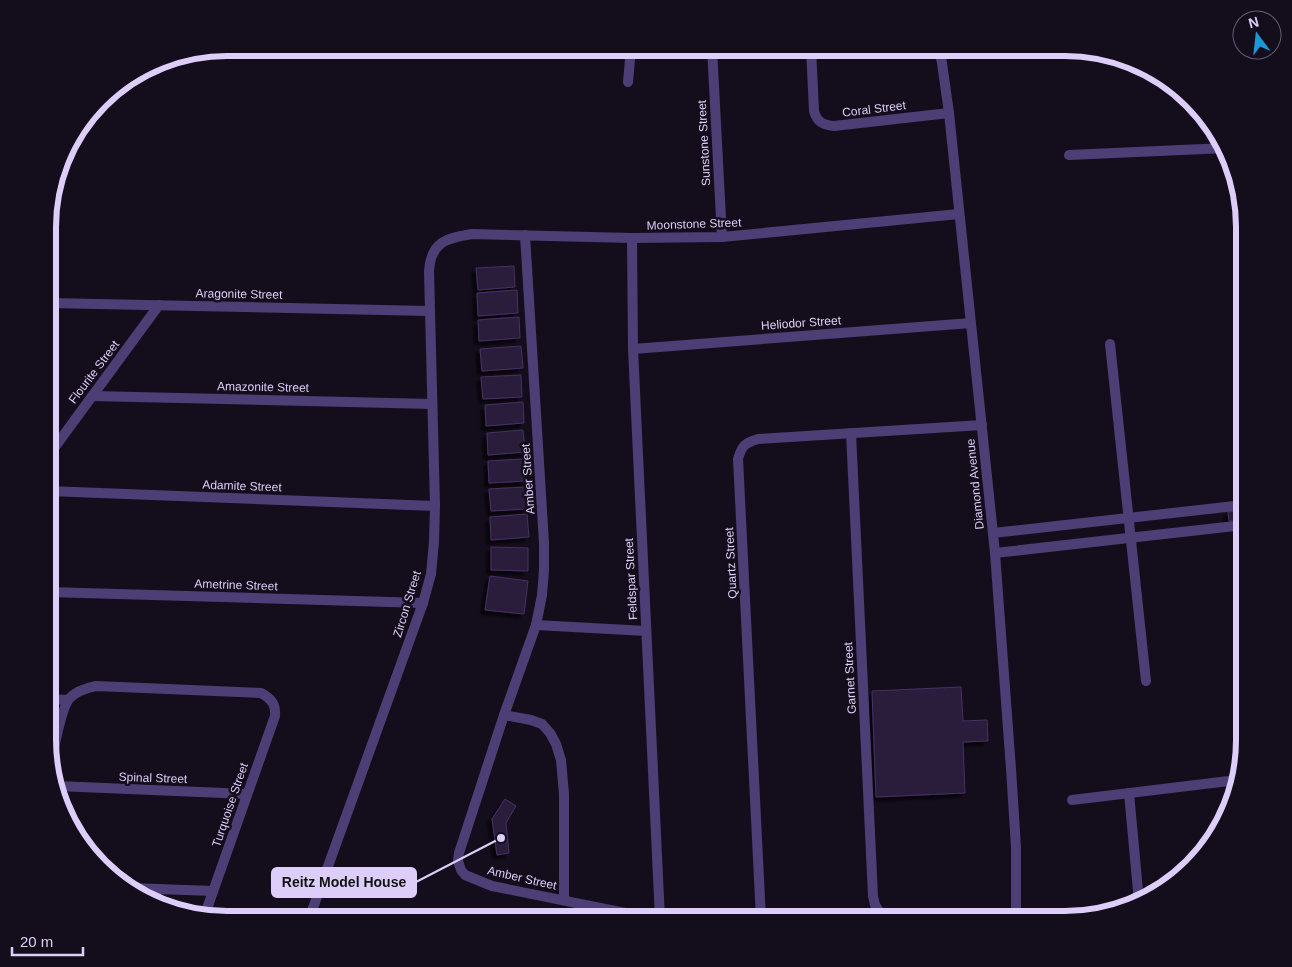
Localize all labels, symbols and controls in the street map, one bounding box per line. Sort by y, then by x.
north arrow [1232,10,1282,60]
text: N [1247,13,1261,31]
street label: Coral Street [841,98,907,120]
street label: Sunstone Street [695,99,713,186]
street label: Moonstone Street [646,215,742,233]
street label: Aragonite Street [196,286,283,302]
street label: Heliodor Street [761,313,842,333]
street label: Flourite Street [66,337,123,406]
street label: Amazonite Street [217,379,310,395]
street label: Diamond Avenue [963,438,987,530]
street label: Amber Street [519,443,537,515]
street label: Adamite Street [202,478,283,494]
street label: Quartz Street [722,526,740,599]
street label: Feldspar Street [622,537,640,620]
street label: Zircon Street [390,568,424,639]
street label: Ametrine Street [194,577,279,593]
street label: Garnet Street [841,641,859,714]
street label: Turquoise Street [209,760,251,849]
street label: Spinal Street [118,770,188,786]
street label: Amber Street [486,863,559,893]
callout: Reitz Model House [272,868,416,897]
text: Reitz Model House [282,874,406,890]
scale bar [12,924,84,956]
text: 20 m [20,933,53,950]

